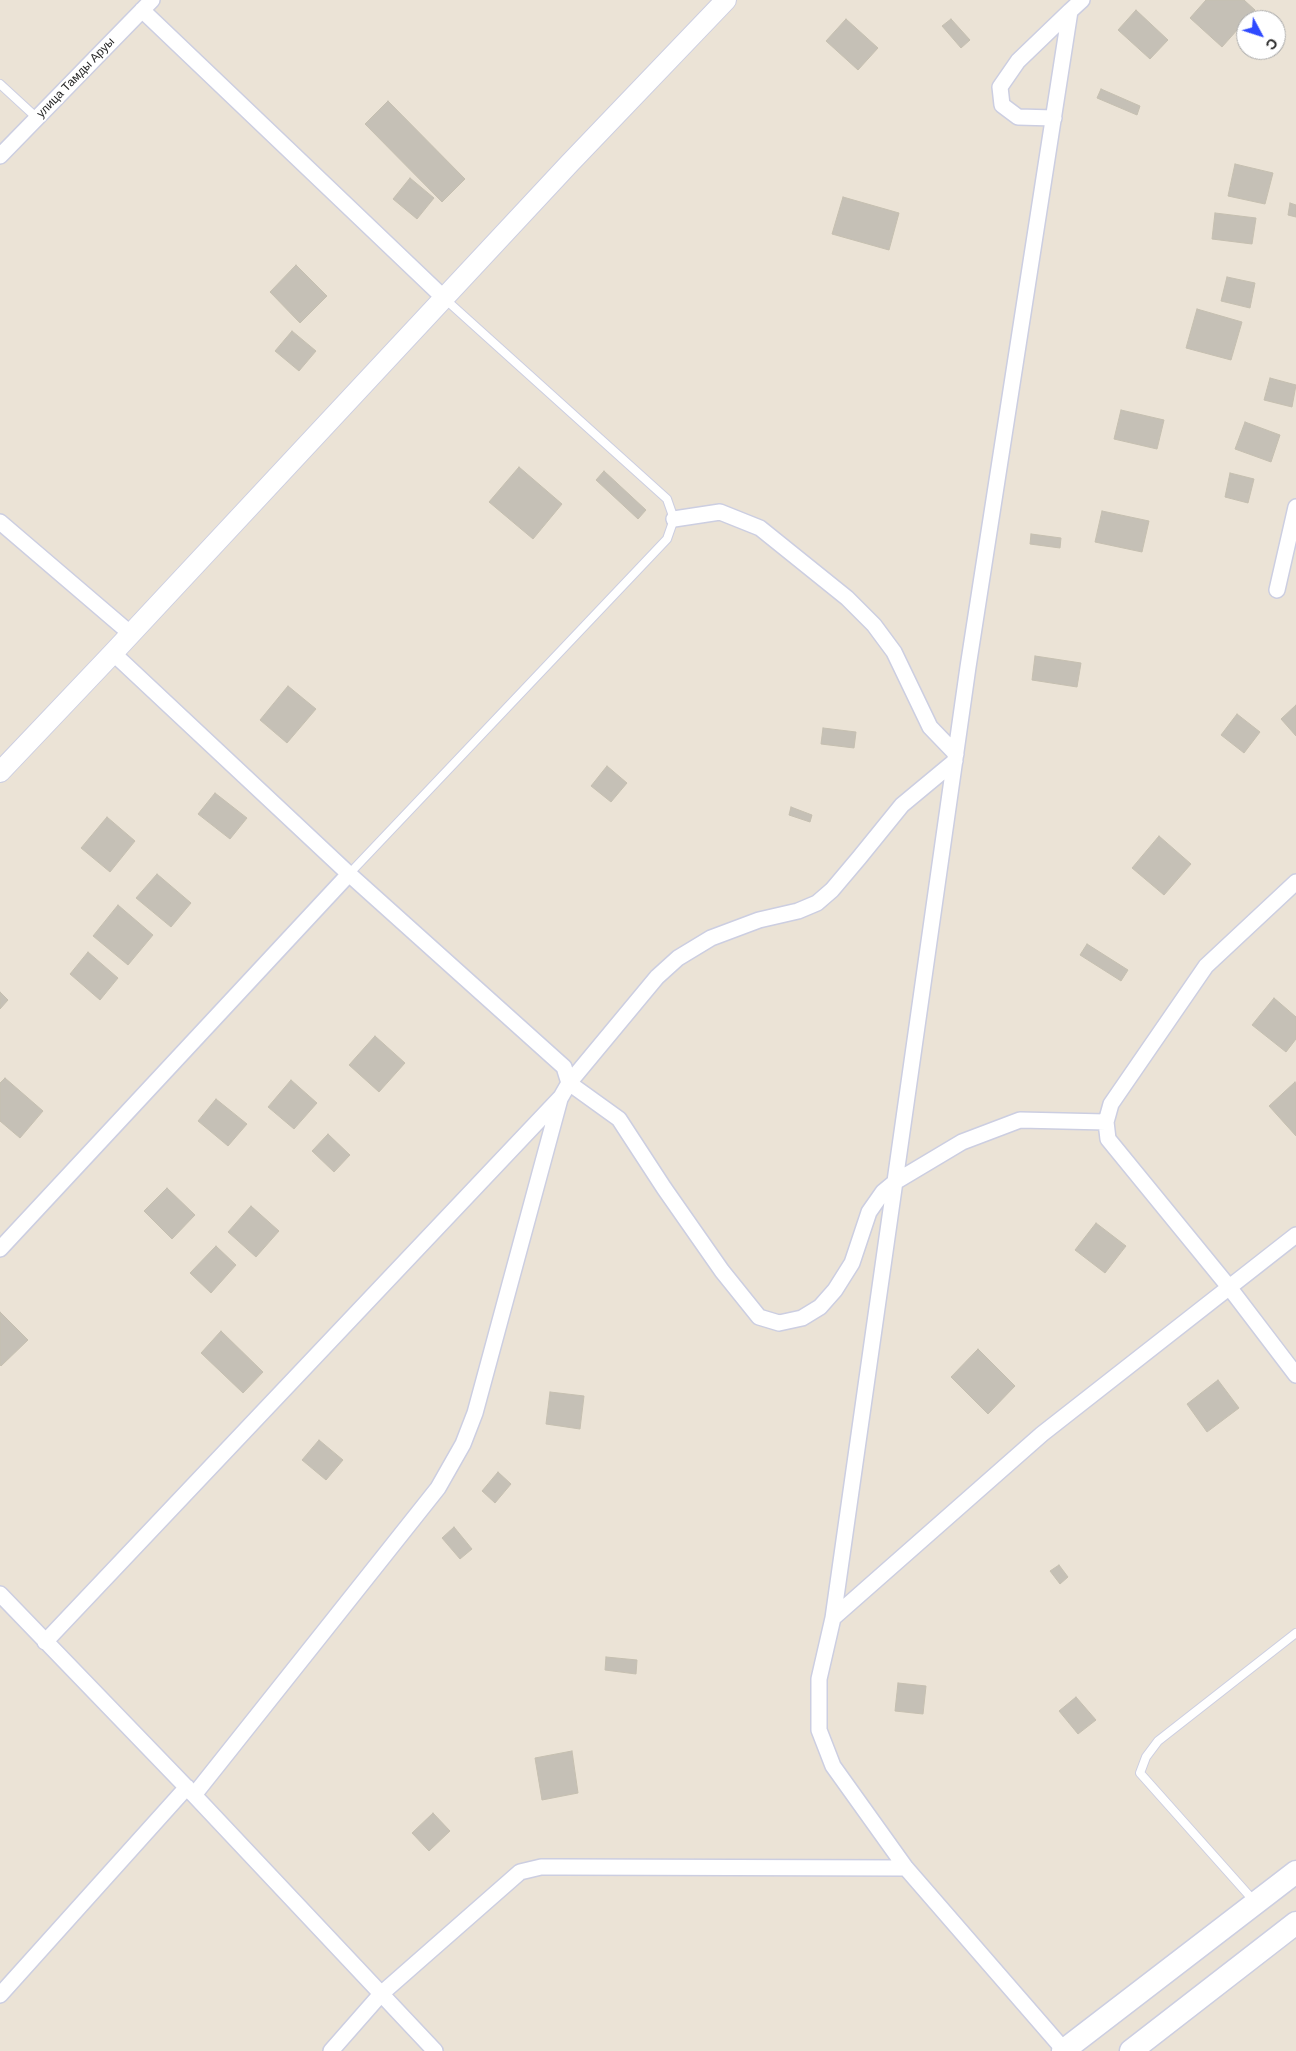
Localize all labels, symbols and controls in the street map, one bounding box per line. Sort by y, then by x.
north arrow [1236,10,1286,60]
text: С [1262,34,1282,54]
street label: улица Тамды Аруы [34,35,118,121]

